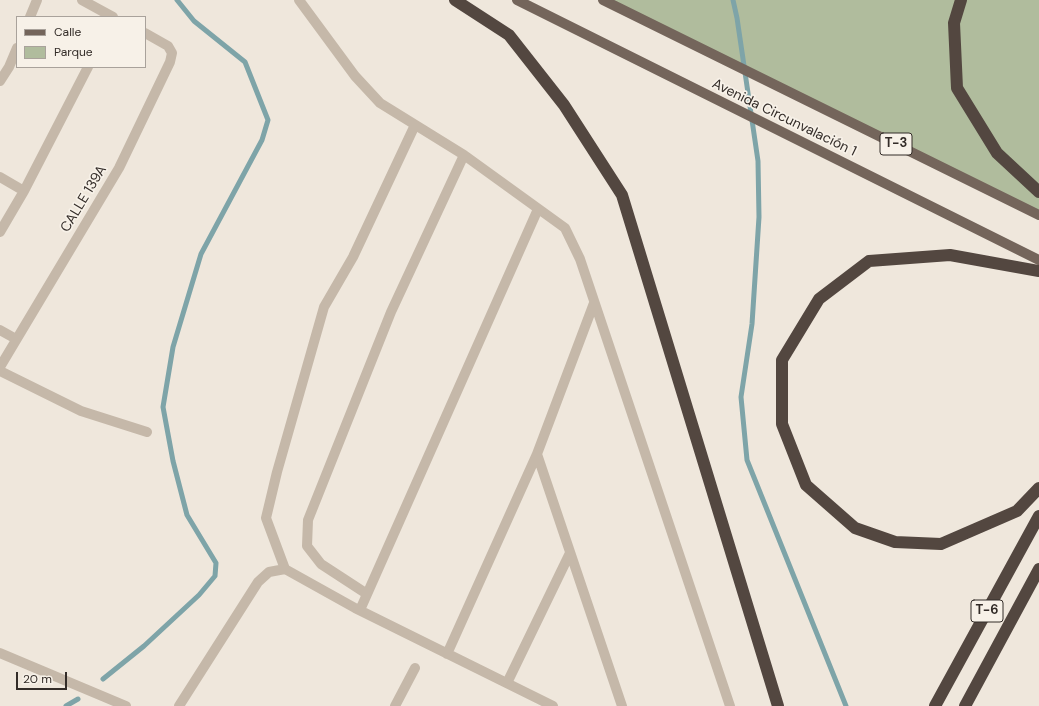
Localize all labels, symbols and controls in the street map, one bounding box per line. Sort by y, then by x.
legend [16,16,146,68]
text: Calle [54,24,81,40]
text: Parque [54,44,93,60]
street label: Avenida Circunvalación 1 [709,76,859,160]
road number: T-3 [880,133,912,155]
street label: CALLE 139A [57,162,111,236]
road number: T-6 [971,600,1003,622]
scale bar [18,664,69,690]
text: 20 m [23,671,52,687]

